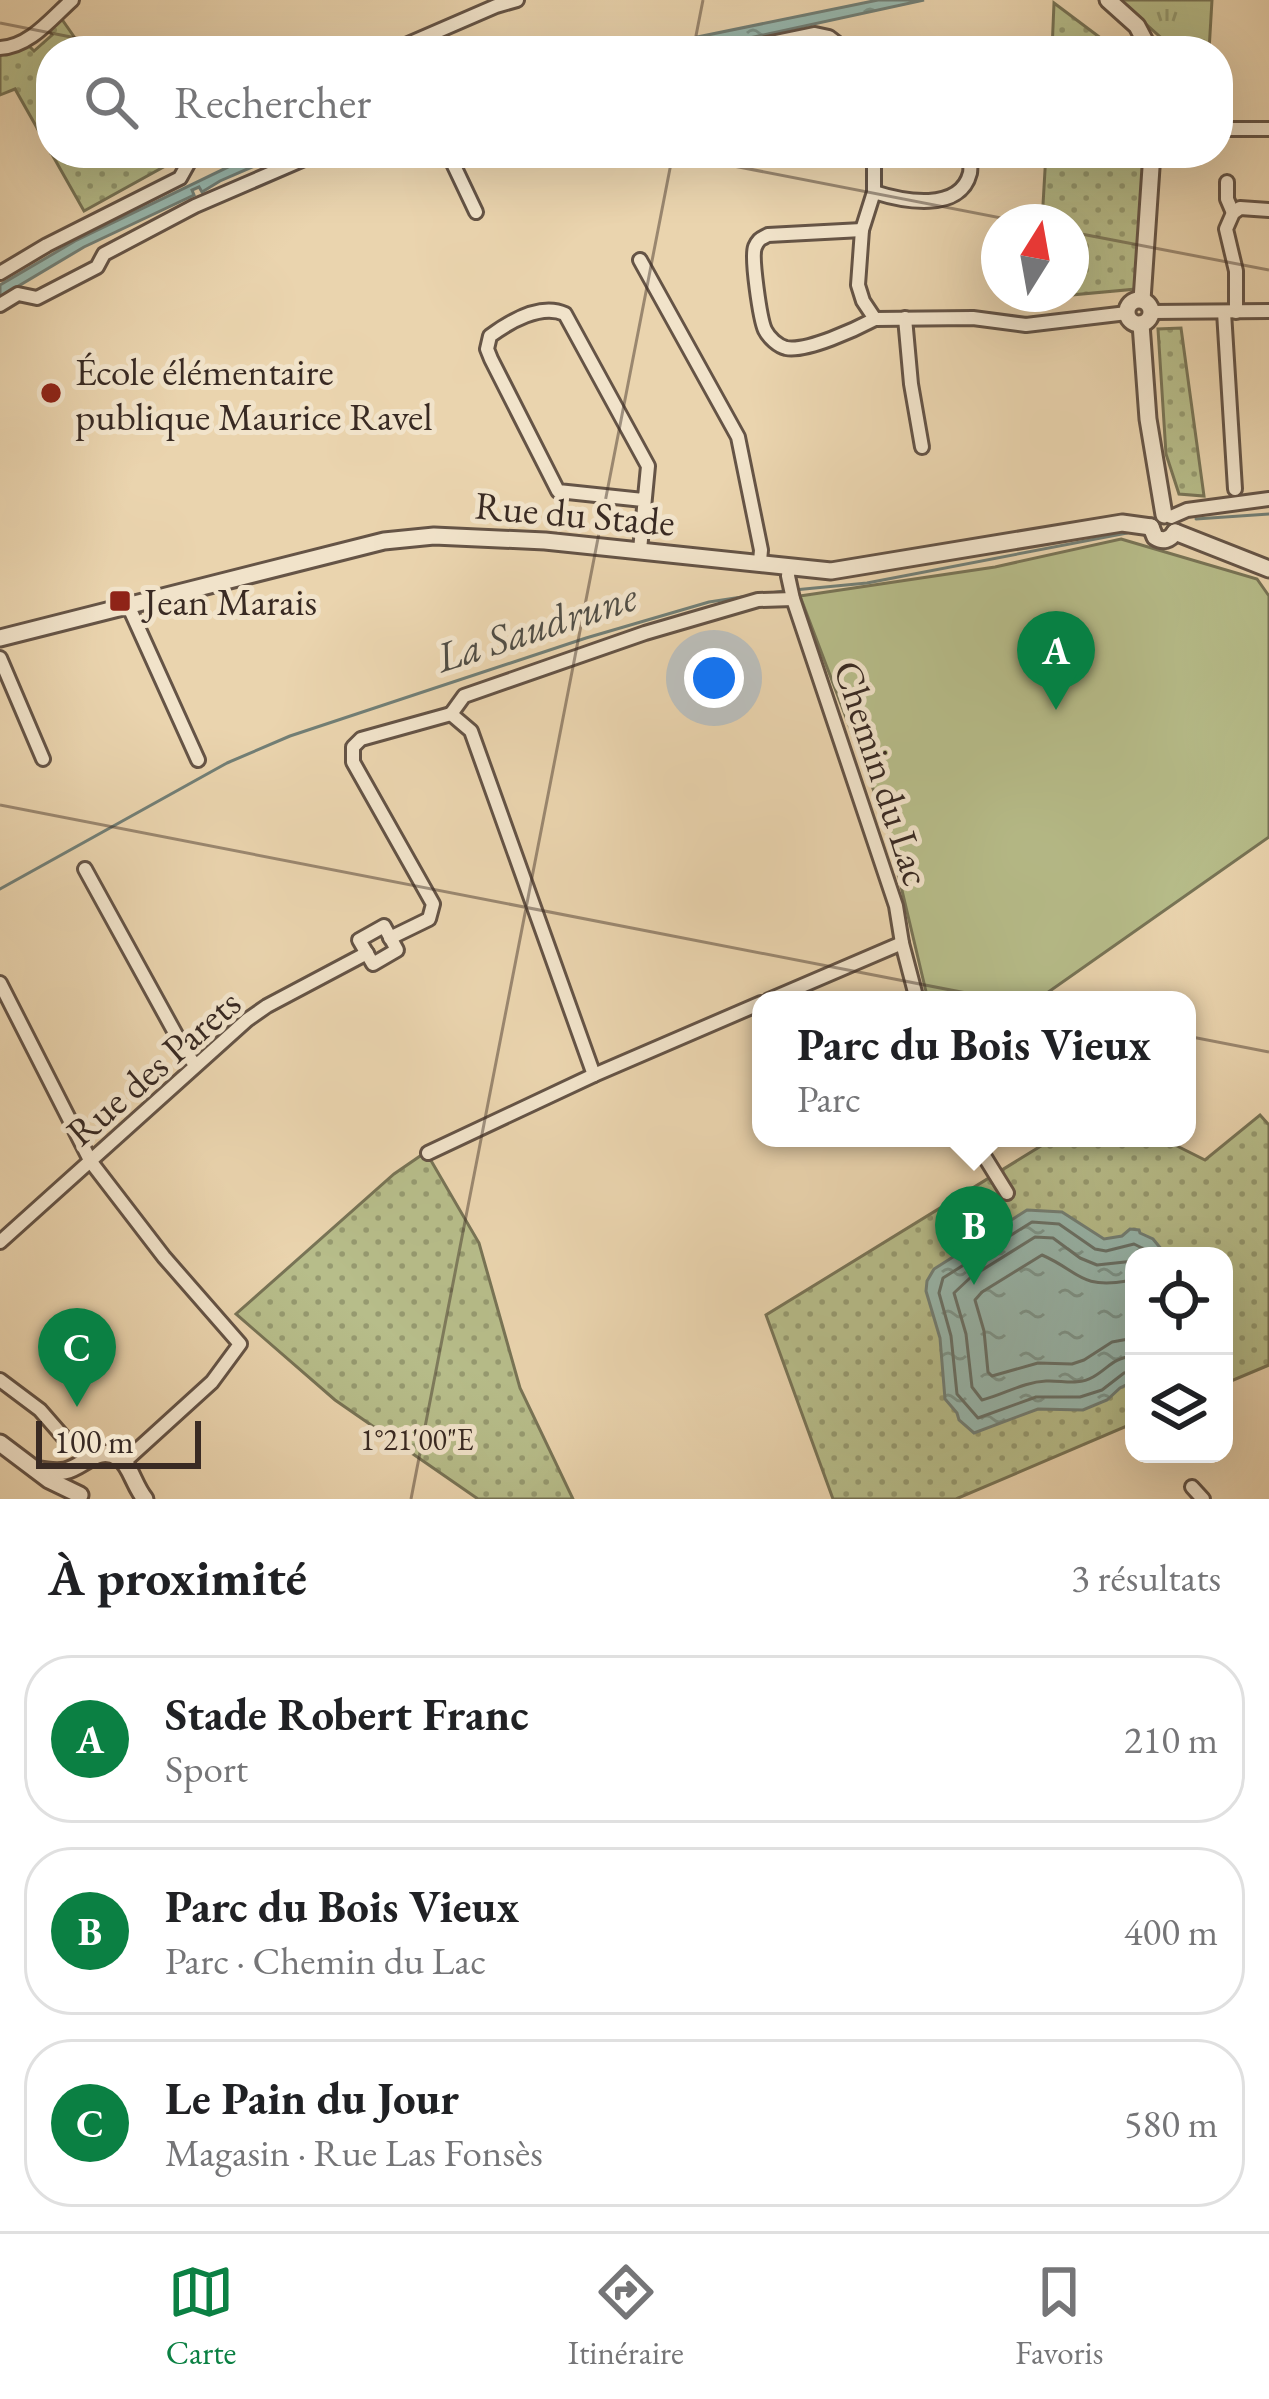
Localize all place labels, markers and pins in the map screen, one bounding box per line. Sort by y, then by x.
place label: École élémentaire publique Maurice Ravel [75,346,433,442]
marker: École élémentaire publique Maurice Ravel [38,380,64,406]
place label: Jean Marais [141,576,317,627]
marker: Jean Marais [107,588,133,614]
pin: A [1017,611,1095,710]
pin: B [935,1186,1013,1285]
pin: C [38,1308,116,1407]

